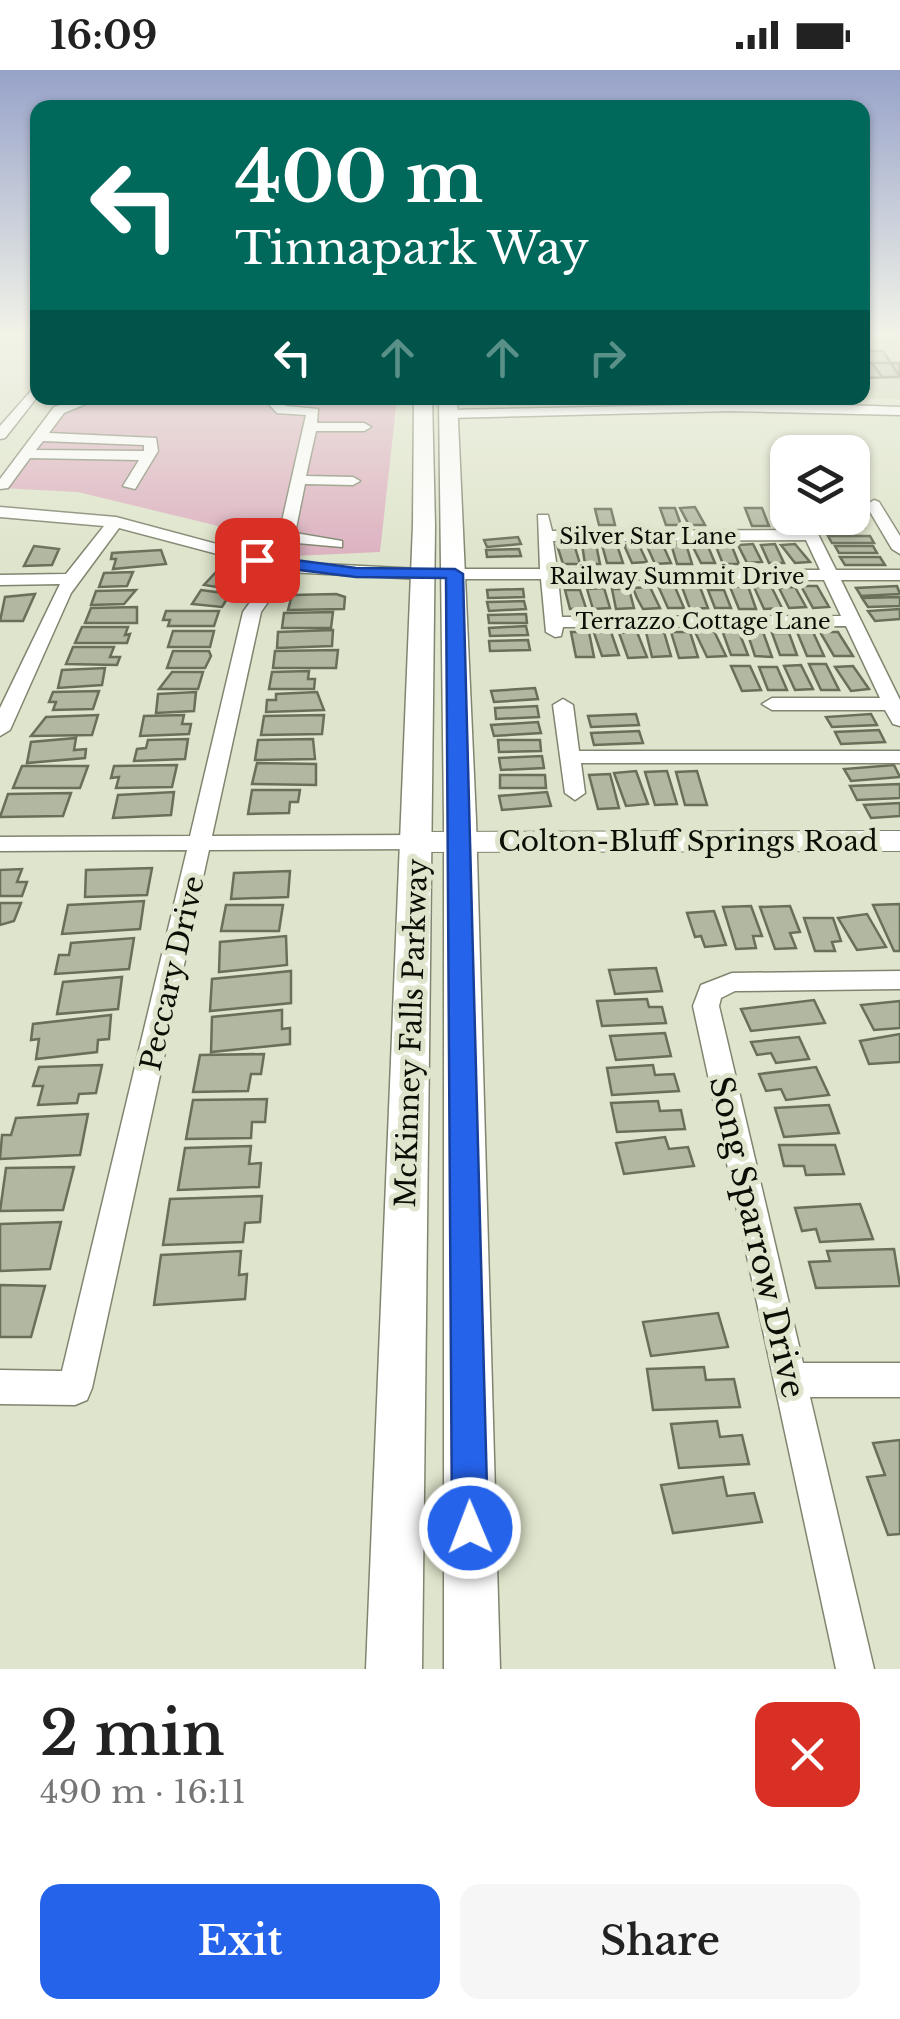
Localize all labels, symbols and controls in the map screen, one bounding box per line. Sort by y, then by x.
text: 16:09 [50,12,157,59]
text: 400 m [235,134,483,221]
icon: left [70,140,200,270]
text: Tinnapark Way [235,220,589,276]
icon: left [265,330,320,385]
icon: ahead [370,330,425,385]
icon: ahead [475,330,530,385]
icon: right [580,330,635,385]
map controls [770,435,870,535]
button: layers [770,435,870,535]
pin [215,518,300,603]
street label: Silver Star Lane [559,523,737,550]
icon: arrive [230,533,285,588]
street label: Railway Summit Drive [549,563,805,590]
street label: Terrazzo Cottage Lane [575,608,831,635]
street label: Colton-Bluff Springs Road [498,824,878,859]
street label: McKinney Falls Parkway [388,858,435,1208]
street label: Peccary Drive [133,873,212,1074]
street label: Song Sparrow Drive [701,1072,813,1402]
position arrow [418,1476,522,1580]
text: 2 min [40,1697,225,1771]
button: close [755,1702,860,1807]
text: 490 m · 16:11 [40,1772,246,1812]
button: Exit [40,1884,440,1999]
button: Share [460,1884,860,1999]

